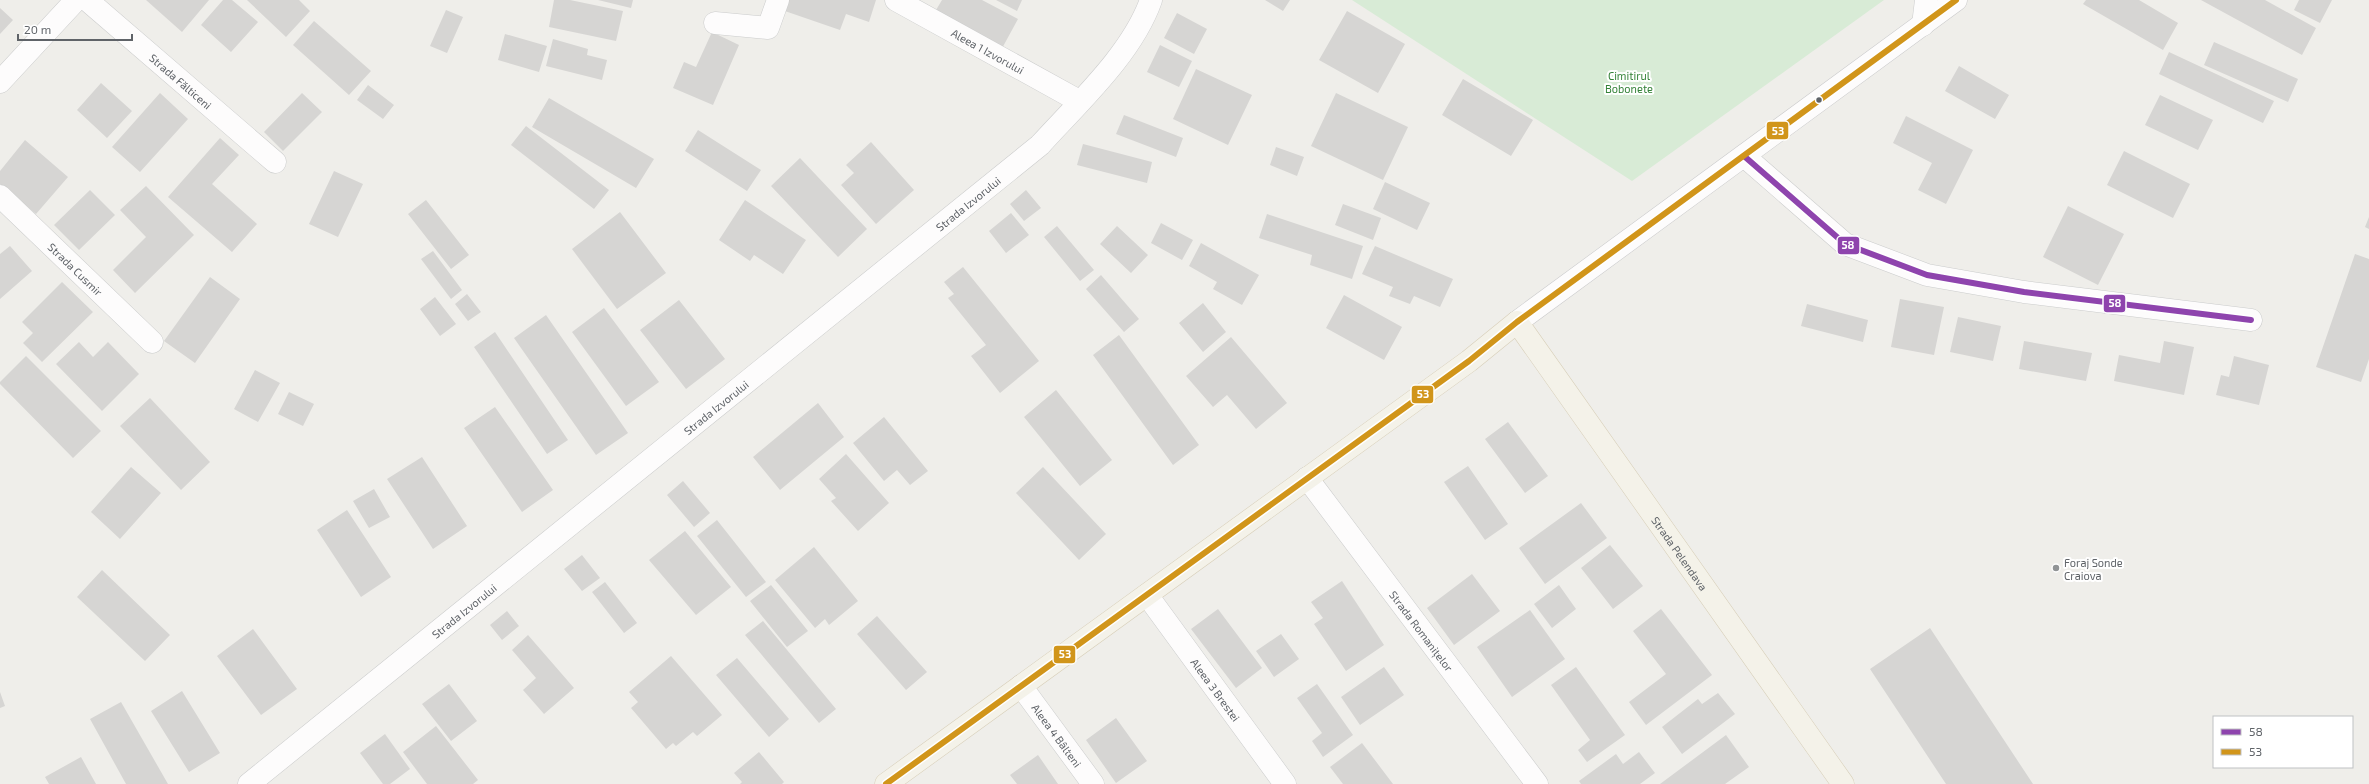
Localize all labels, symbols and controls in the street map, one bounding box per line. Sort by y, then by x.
scale bar [18,16,132,42]
text: 20 m [24,22,51,36]
street label: Aleea 1 Izvorului [949,26,1026,76]
street label: Strada Fălticeni [147,51,215,111]
park label: Cimitirul Bobonete [1605,69,1653,95]
unlabelled marker [1814,95,1824,105]
line badge: 53 [1766,121,1789,140]
text: 53 [1772,124,1784,137]
street label: Strada Izvorului [933,173,1003,233]
line badge: 58 [1837,236,1860,255]
text: 58 [1842,238,1855,251]
street label: Strada Cusmir [46,240,106,298]
line badge: 58 [2103,294,2126,313]
text: 58 [2109,296,2122,309]
street label: Strada Izvorului [681,377,751,437]
line badge: 53 [1411,385,1434,404]
text: 53 [1417,387,1429,400]
street label: Strada Pelendava [1649,514,1711,593]
place label: Foraj Sonde Craiova [2064,556,2123,582]
marker: Foraj Sonde Craiova [2051,563,2061,573]
street label: Strada Izvorului [429,581,499,640]
street label: Strada Romanițelor [1387,588,1457,674]
line badge: 53 [1053,645,1076,664]
text: 53 [1059,647,1071,660]
street label: Aleea 3 Brestei [1189,656,1243,723]
street label: Aleea 4 Bâlteni [1030,701,1085,769]
legend [2213,716,2353,768]
text: 58 [2249,724,2263,738]
text: 53 [2249,744,2262,758]

